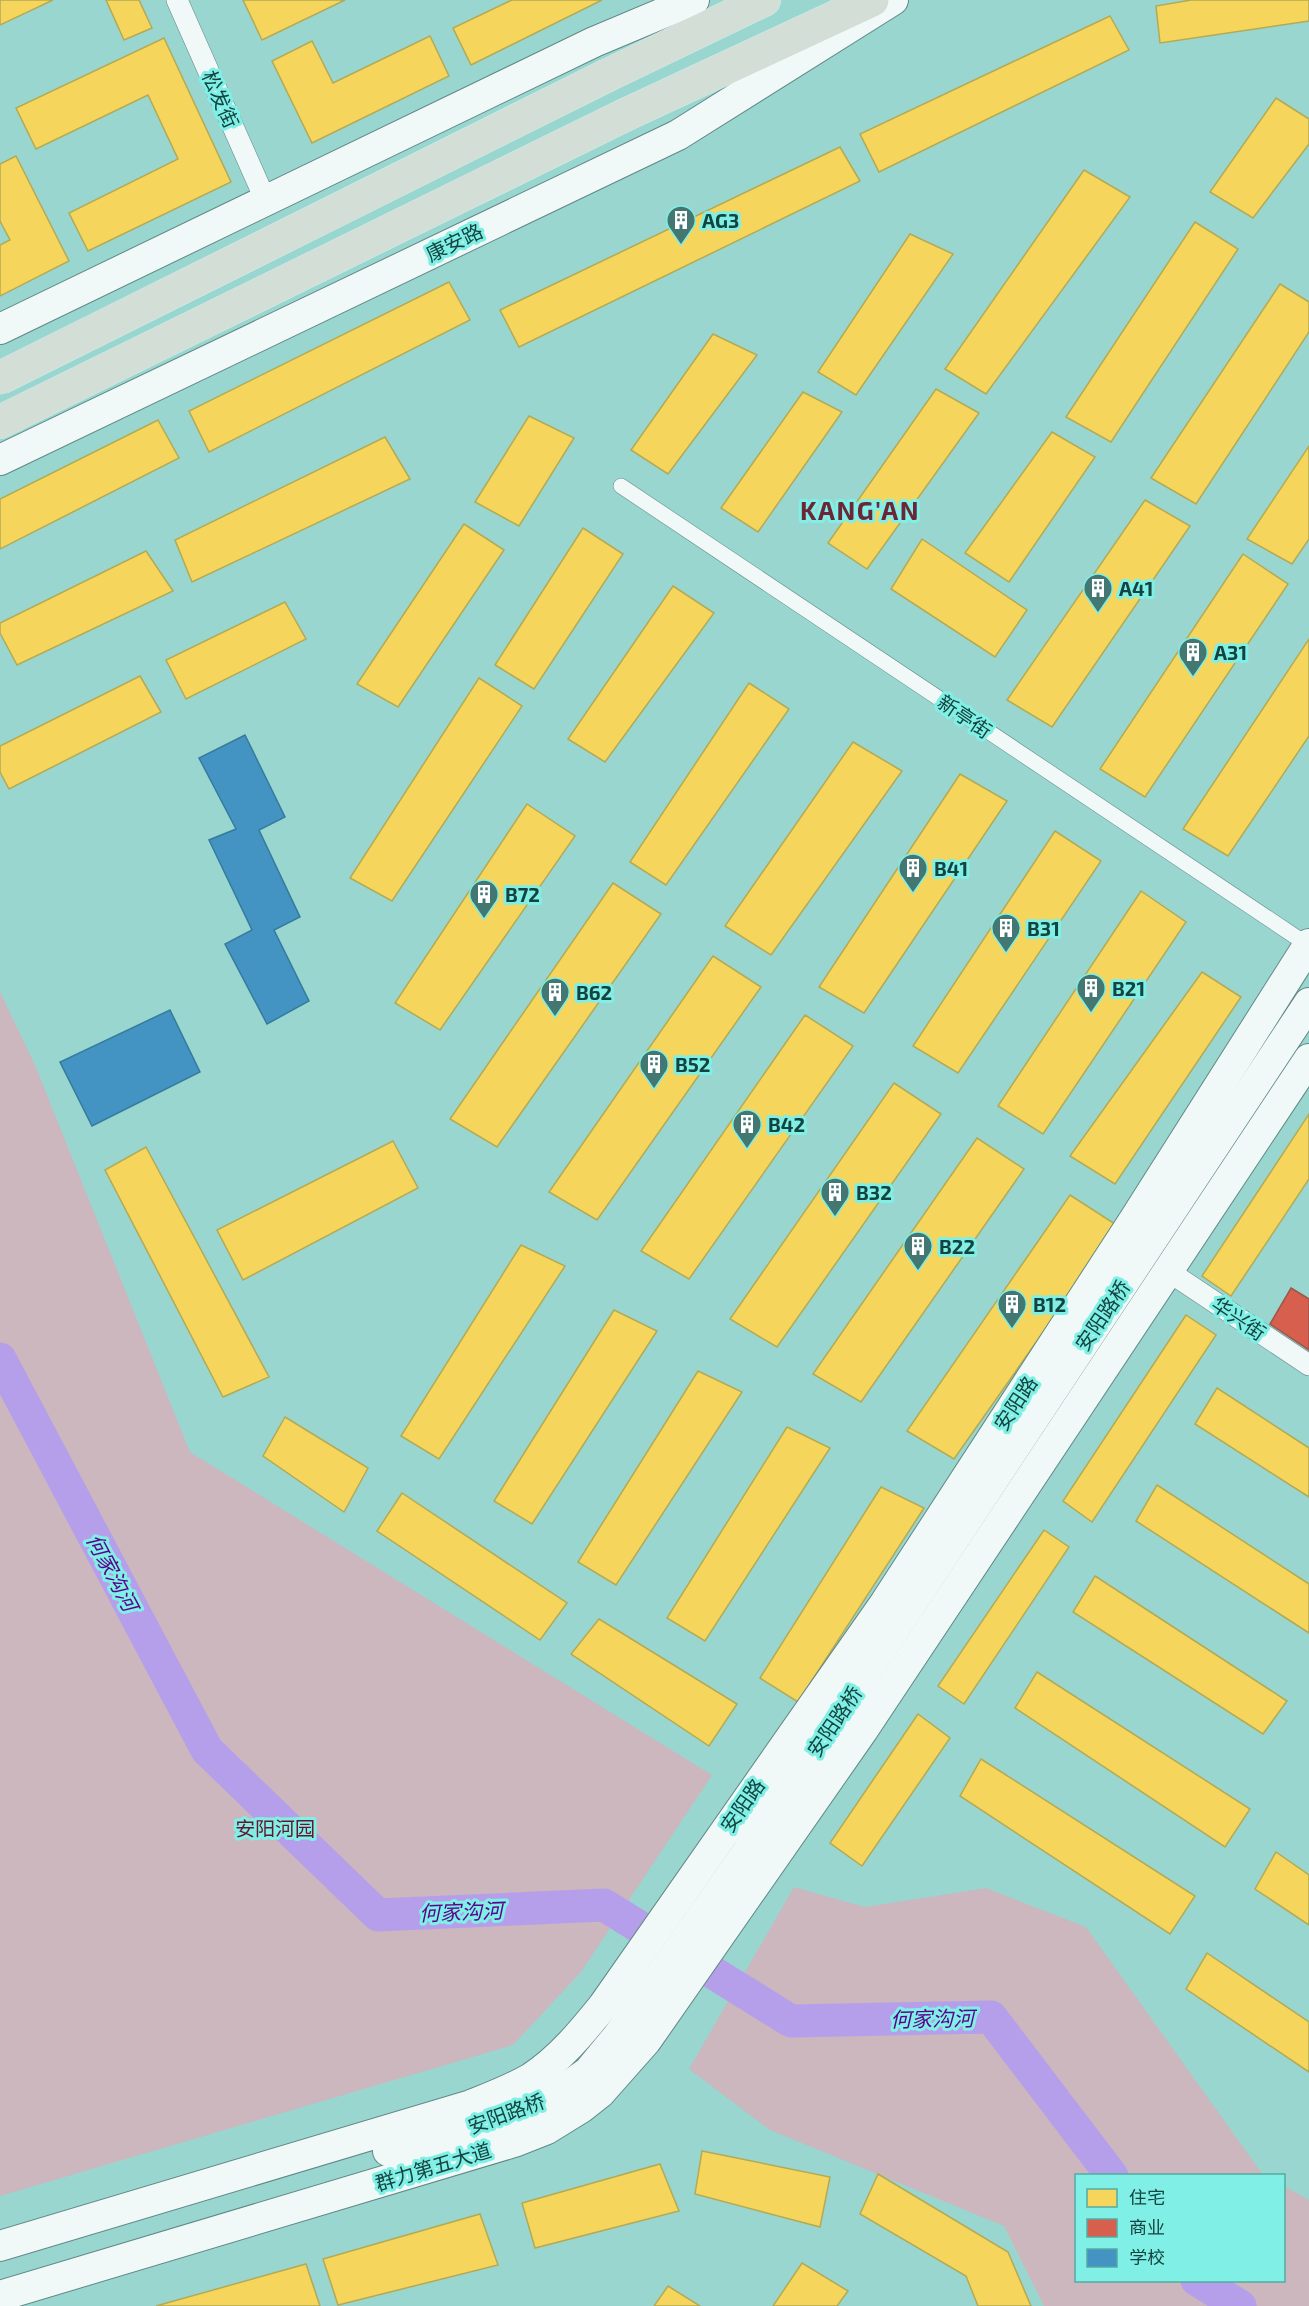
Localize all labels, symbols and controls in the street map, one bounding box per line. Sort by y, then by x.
street label: 松发街 [198,67,244,131]
building icon: AG3 [665,204,697,246]
place label: AG3 [702,208,739,232]
street label: 康安路 [422,218,486,266]
district label: KANG'AN [800,494,920,525]
building icon: A41 [1082,572,1114,614]
place label: A41 [1119,576,1153,600]
building icon: A31 [1177,636,1209,678]
place label: A31 [1214,640,1247,664]
street label: 新亭街 [933,689,997,743]
building icon: B41 [897,852,929,894]
place label: B41 [934,856,968,880]
building icon: B72 [468,878,500,920]
place label: B72 [505,882,540,906]
building icon: B31 [990,912,1022,954]
place label: B31 [1027,916,1060,940]
building icon: B21 [1075,972,1107,1014]
building icon: B62 [539,976,571,1018]
place label: B21 [1112,976,1145,1000]
place label: B62 [576,980,612,1004]
building icon: B52 [638,1048,670,1090]
place label: B52 [675,1052,710,1076]
building icon: B42 [731,1108,763,1150]
place label: B42 [768,1112,805,1136]
building icon: B32 [819,1176,851,1218]
place label: B32 [856,1180,892,1204]
building icon: B22 [902,1230,934,1272]
place label: B22 [939,1234,975,1258]
street label: 安阳路桥 [1070,1275,1134,1355]
building icon: B12 [996,1288,1028,1330]
street label: 华兴街 [1207,1291,1271,1345]
place label: B12 [1033,1292,1066,1316]
street label: 安阳路 [989,1371,1041,1435]
water label: 何家沟河 [82,1529,146,1618]
street label: 安阳路桥 [802,1681,866,1761]
street label: 安阳路 [715,1774,769,1836]
park label: 安阳河园 [235,1816,315,1840]
water label: 何家沟河 [419,1897,507,1925]
water label: 何家沟河 [890,2005,978,2031]
street label: 安阳路桥 [464,2088,548,2138]
street label: 群力第五大道 [372,2137,494,2195]
legend [1075,2174,1285,2282]
text: 住宅 [1129,2186,1165,2208]
text: 商业 [1129,2216,1165,2238]
text: 学校 [1129,2246,1165,2268]

